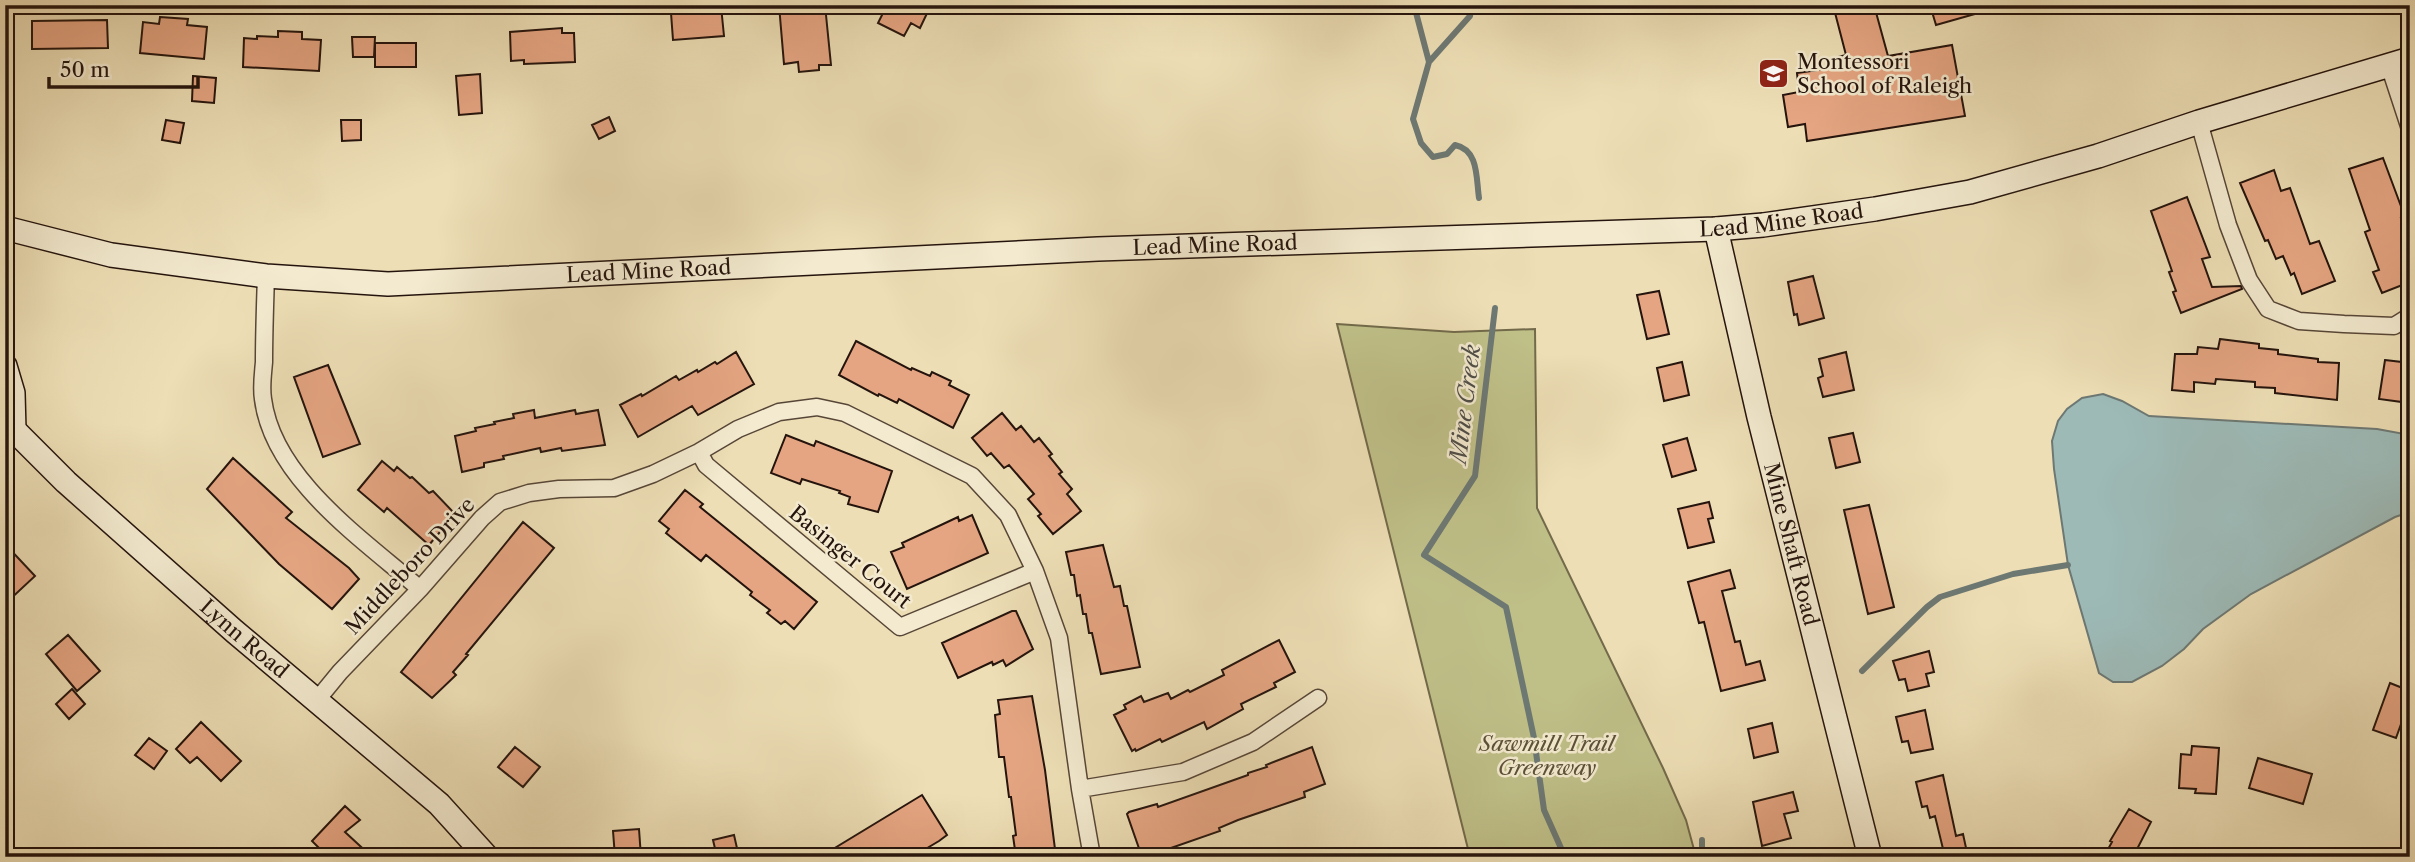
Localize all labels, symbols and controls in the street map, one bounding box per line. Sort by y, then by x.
scale bar [49,46,198,90]
place label: Montessori School of Raleigh [1797,49,1972,98]
text: 50 m [60,57,110,82]
school or university icon: Montessori School of Raleigh [1757,57,1791,91]
street label: Lead Mine Road [1699,198,1865,242]
street label: Lead Mine Road [1132,230,1298,260]
street label: Lead Mine Road [566,254,732,287]
water label: Mine Creek [1443,343,1486,468]
street label: Mine Shaft Road [1759,460,1824,628]
street label: Middleboro Drive [340,492,480,639]
street label: Basinger Court [784,500,917,614]
street label: Lynn Road [195,594,294,684]
park label: Sawmill Trail Greenway [1477,731,1617,780]

